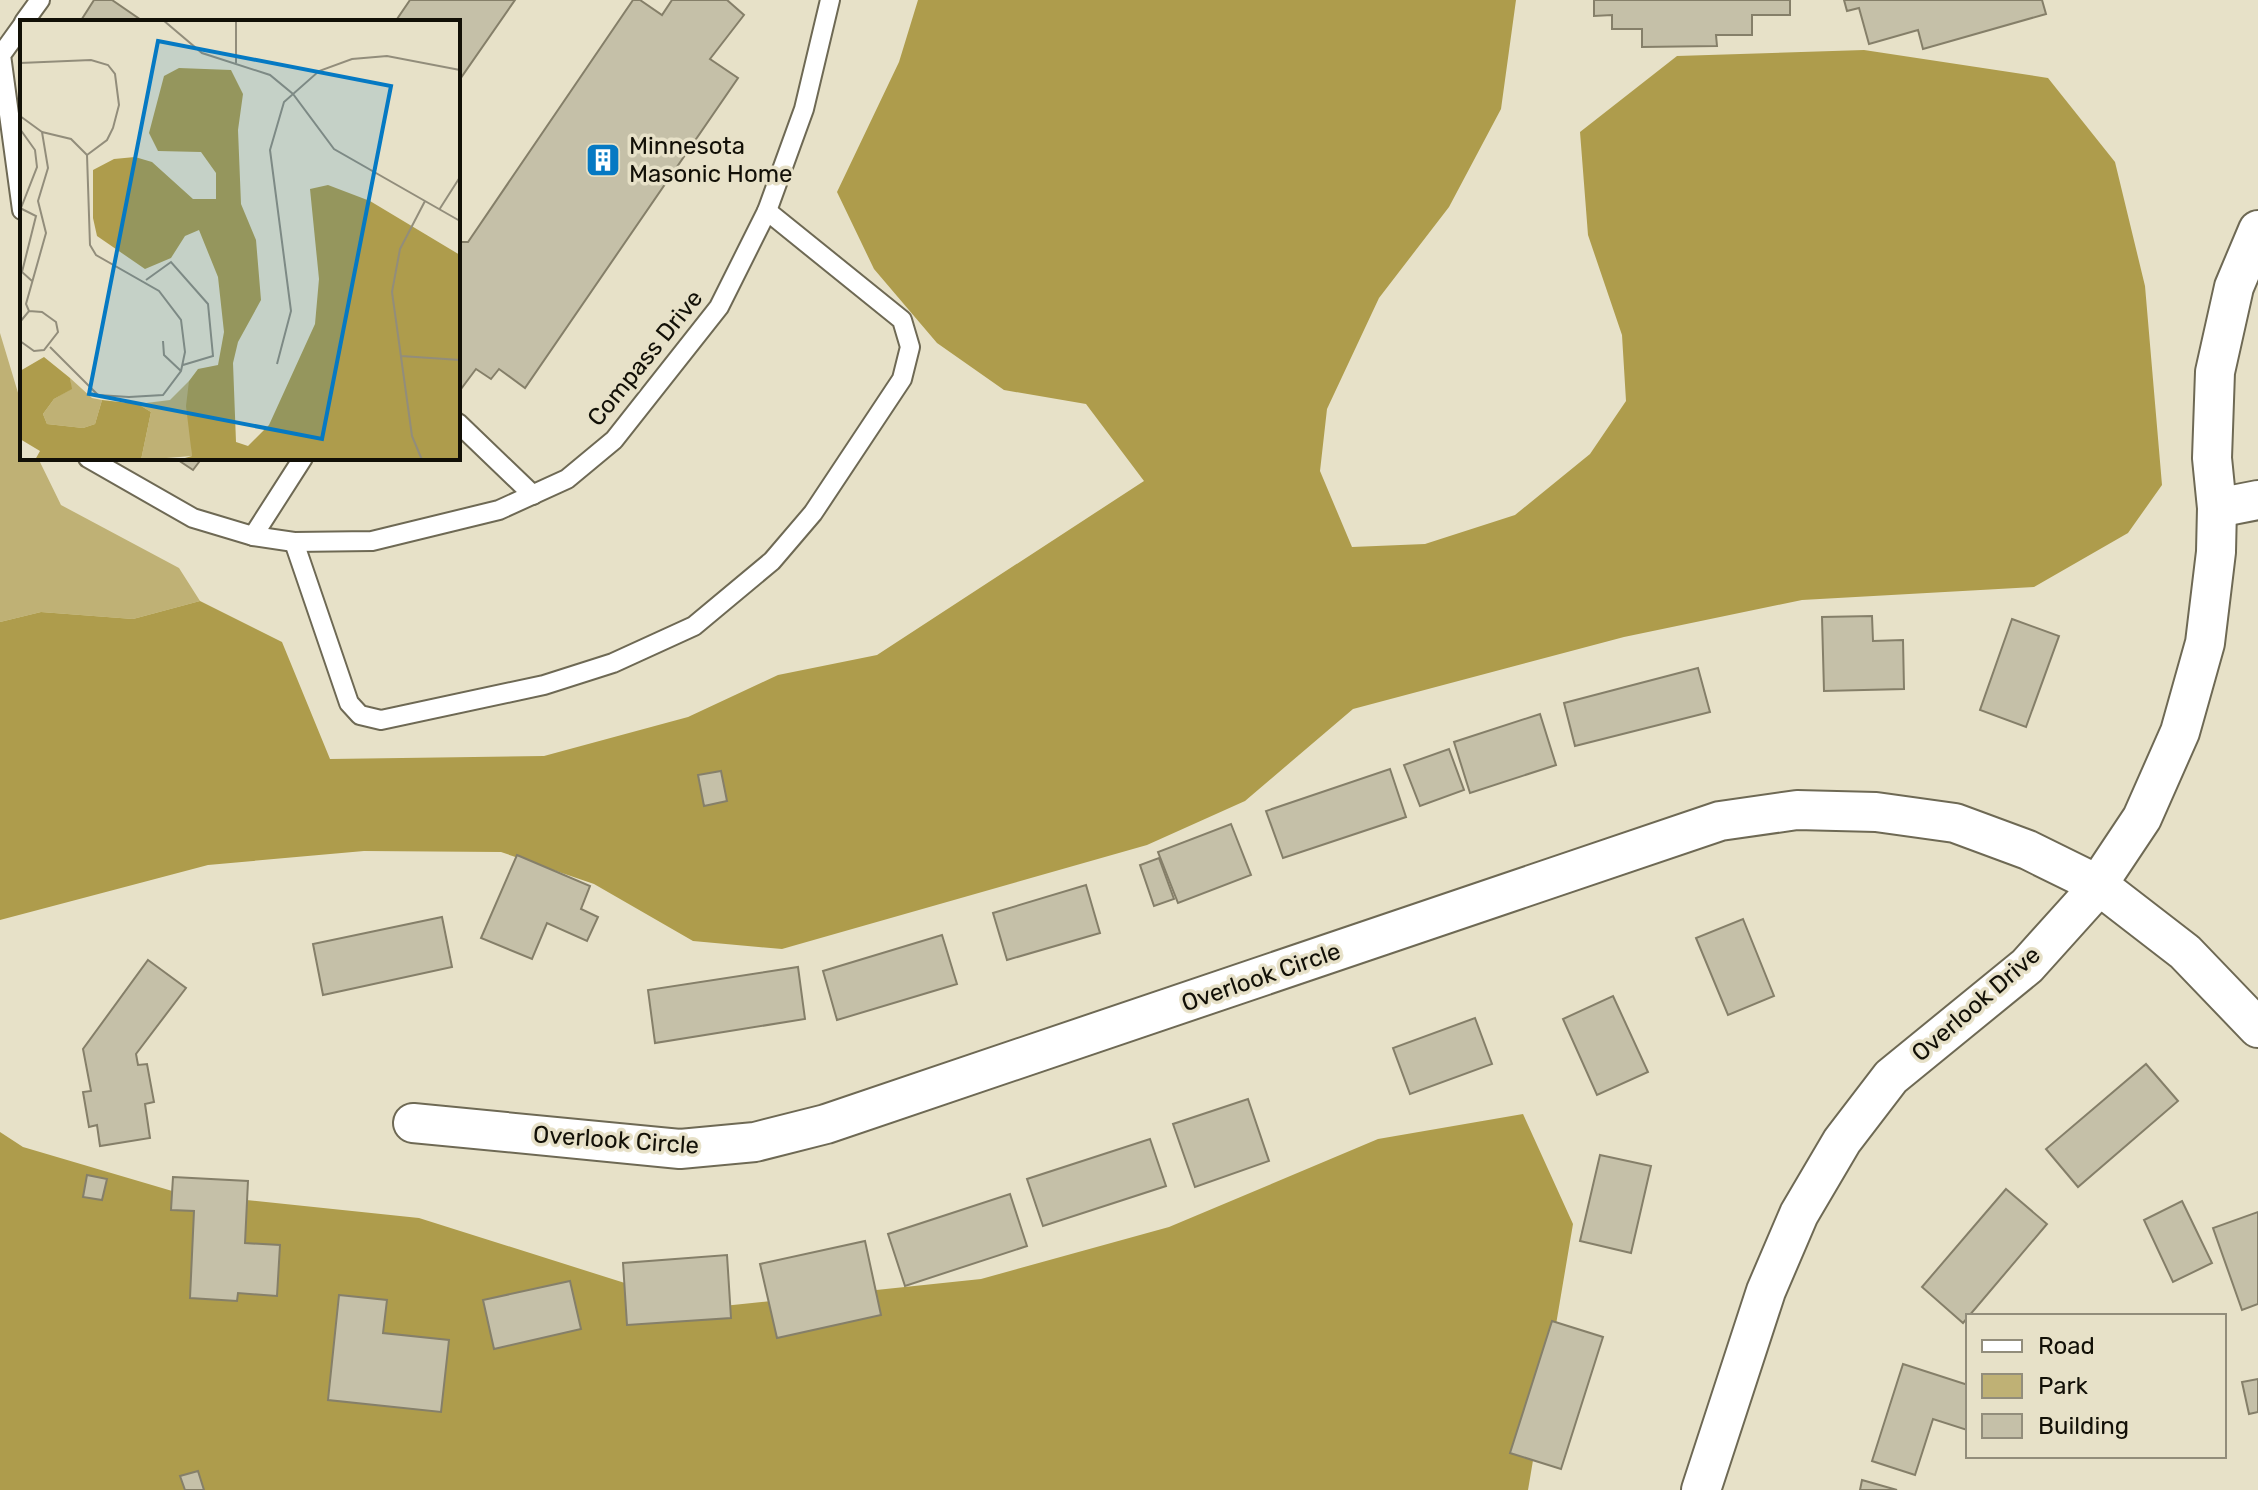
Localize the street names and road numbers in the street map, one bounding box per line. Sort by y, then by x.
street label: Compass Drive [582,284,708,432]
street label: Overlook Circle [1178,937,1344,1017]
street label: Overlook Drive [1906,941,2046,1067]
street label: Overlook Circle [532,1120,700,1160]

